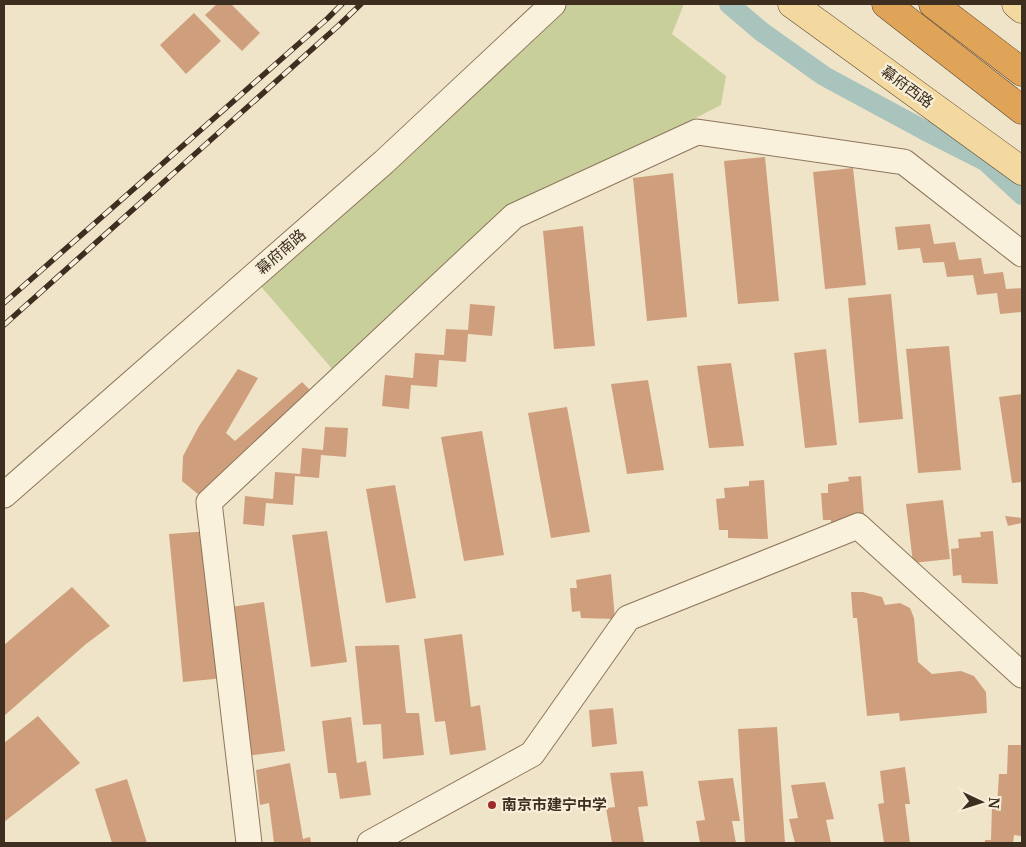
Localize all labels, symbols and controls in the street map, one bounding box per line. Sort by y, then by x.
street label: 幕府西路 [877,61,937,112]
street label: 幕府南路 [252,225,310,278]
north arrow [956,777,1006,827]
place label: 南京市建宁中学 [502,795,607,814]
text: N [985,797,1003,809]
marker: 南京市建宁中学 [486,799,498,811]

